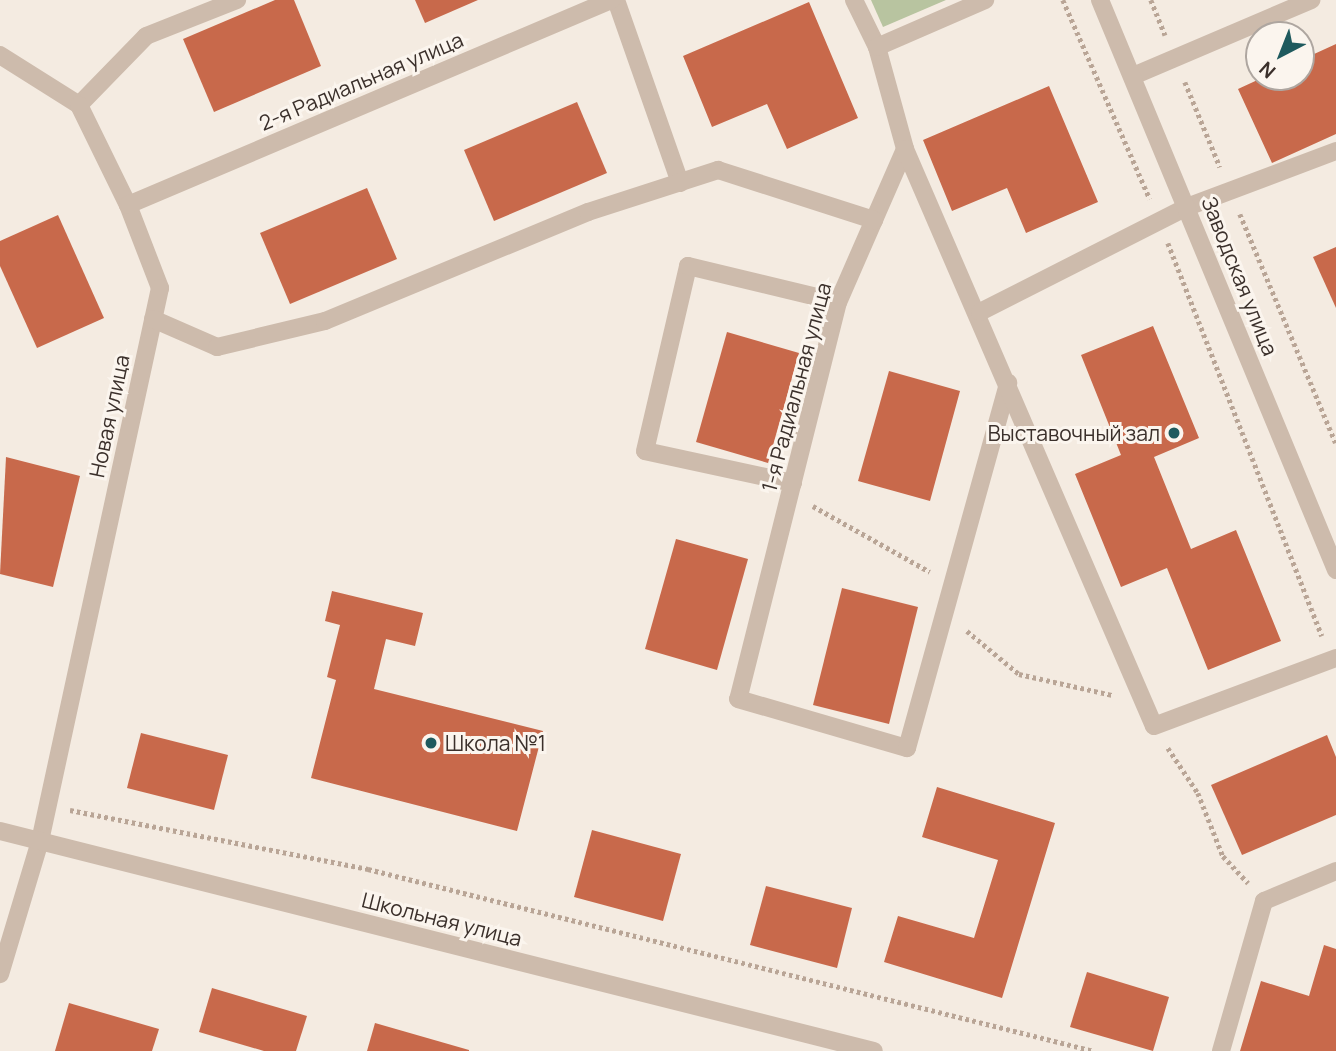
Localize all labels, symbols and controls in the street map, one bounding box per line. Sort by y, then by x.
north arrow [1245,21,1315,91]
street label: 2-я Радиальная улица [255,27,467,135]
text: N [1254,56,1281,84]
street label: Заводская улица [1197,193,1283,359]
street label: 1-я Радиальная улица [756,280,836,494]
street label: Новая улица [84,352,134,480]
place label: Выставочный зал [988,420,1160,446]
marker: Выставочный зал [1166,425,1182,441]
place label: Школа №1 [445,730,546,756]
marker: Школа №1 [423,735,439,751]
street label: Школьная улица [359,887,525,951]

